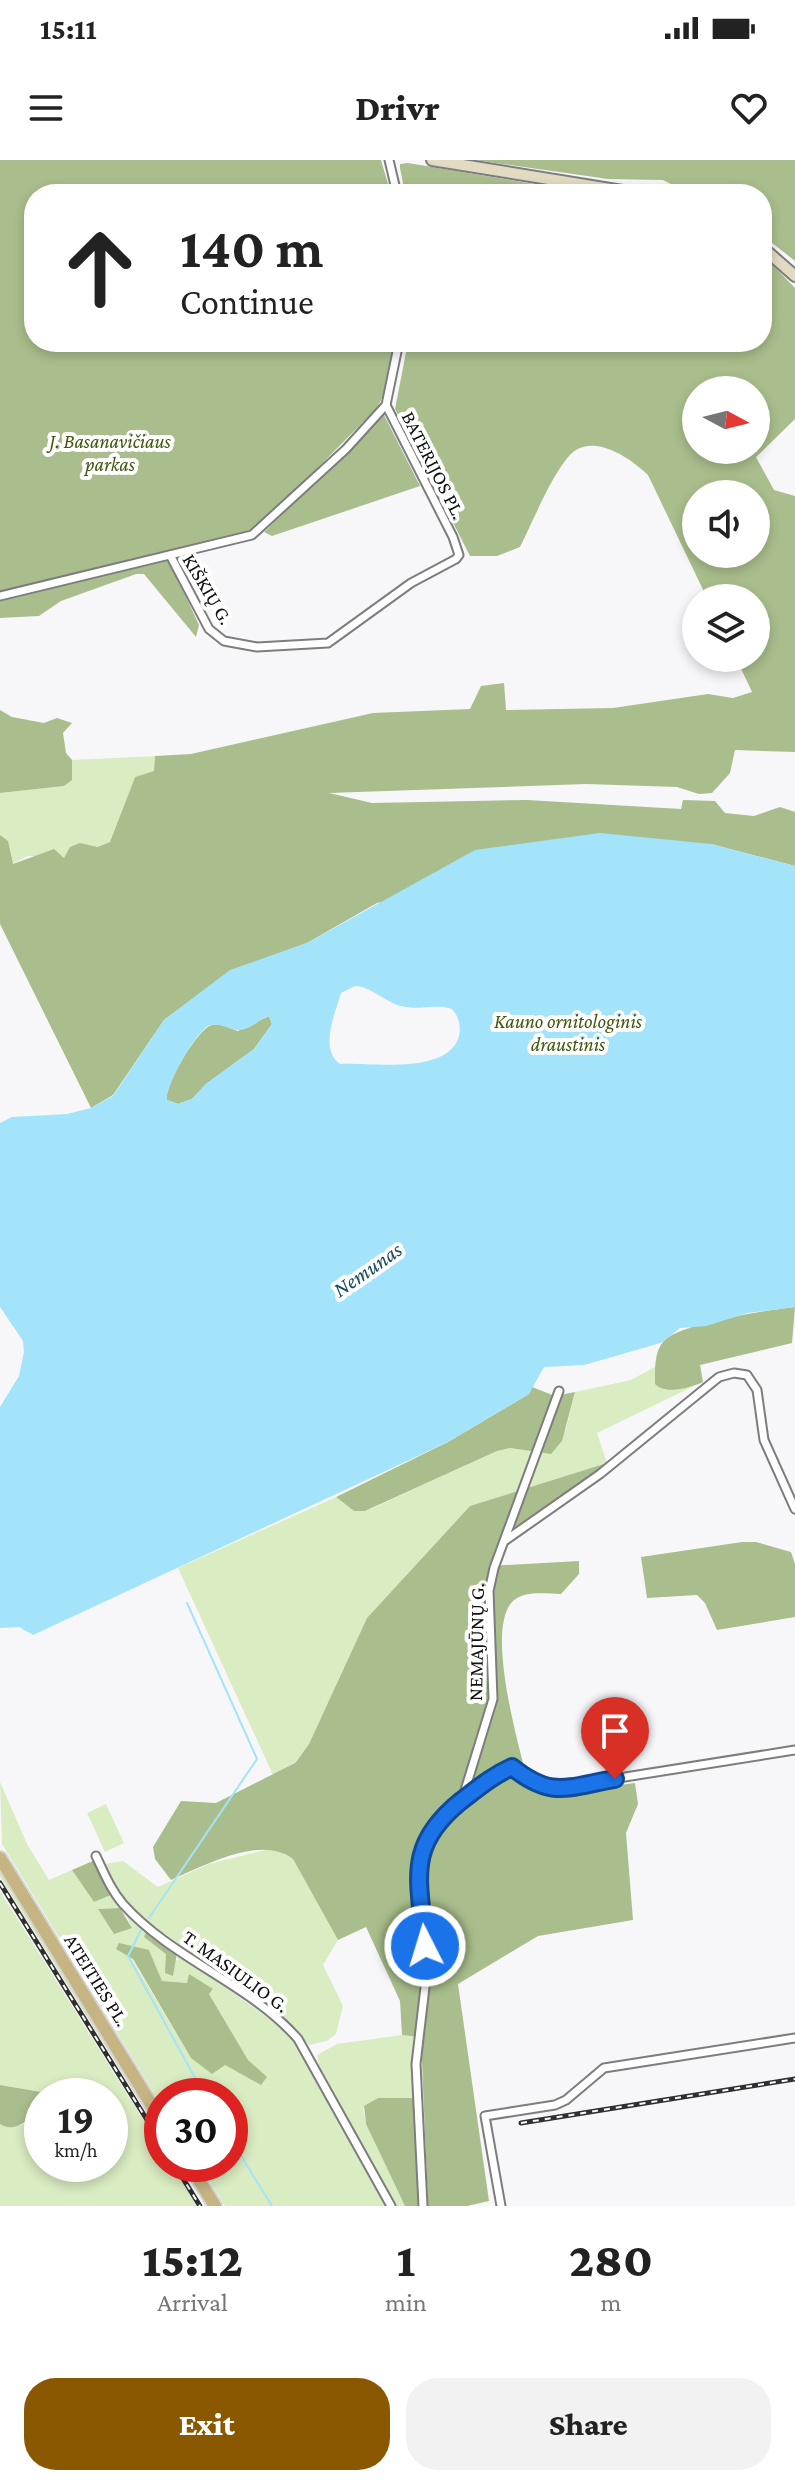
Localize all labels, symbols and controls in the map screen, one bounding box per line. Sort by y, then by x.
text: 15:11 [40,12,97,45]
icon: menu [24,86,68,130]
icon: heart [727,86,771,130]
text: Drivr [355,88,440,128]
icon: ahead [48,216,152,320]
text: 140 m [180,217,323,279]
text: Continue [180,282,314,322]
north arrow [682,376,770,464]
map controls [682,376,770,672]
street label: BATERIJOS PL. [397,408,470,523]
park label: J. Basanavičiaus parkas [46,430,172,476]
button: sound [682,480,770,568]
street label: KIŠKIŲ G. [178,550,238,629]
button: layers [682,584,770,672]
park label: Kauno ornitologinis draustinis [494,1010,643,1055]
water label: Nemunas [328,1237,407,1302]
street label: NEMAJŪNŲ G. [464,1583,489,1701]
pin [581,1697,649,1779]
icon: arrive [593,1709,637,1753]
position arrow [383,1904,467,1988]
street label: T. MASIULIO G. [179,1925,293,2017]
street label: ATEITIES PL. [60,1930,134,2030]
speed limit sign: 30 [144,2078,248,2182]
text: 19 [58,2097,94,2142]
text: km/h [54,2139,98,2161]
text: 15:12 [142,2233,243,2286]
text: 1 [397,2233,415,2286]
text: 280 [569,2233,653,2286]
text: Arrival [157,2288,228,2317]
text: min [385,2288,427,2317]
text: m [600,2288,621,2317]
button: Exit [24,2378,390,2470]
button: Share [406,2378,771,2470]

